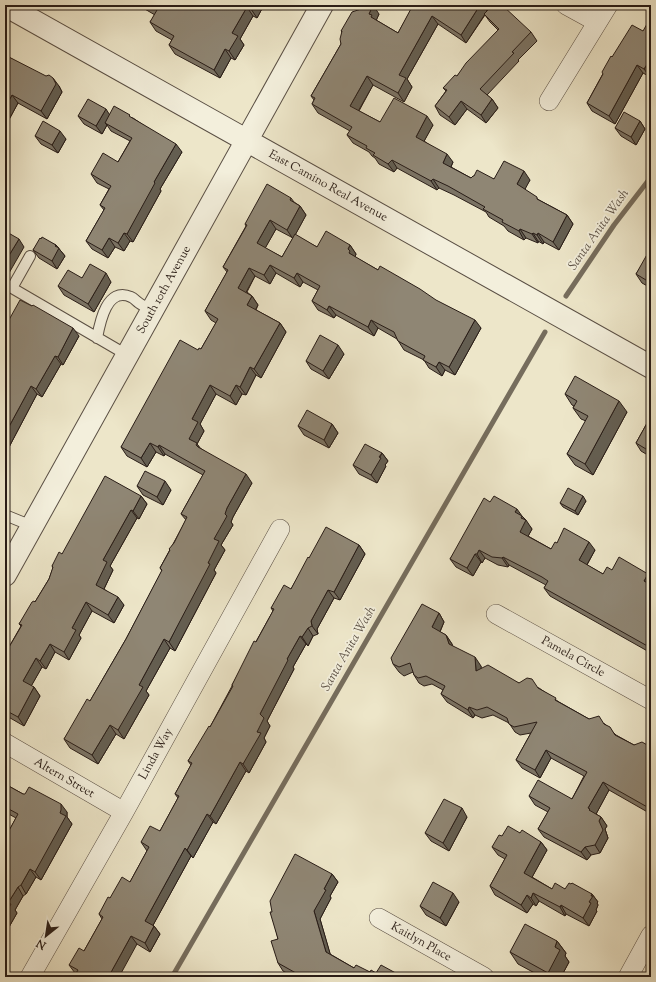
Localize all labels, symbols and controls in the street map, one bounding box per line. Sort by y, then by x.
street label: East Camino Real Avenue [265,146,391,227]
water label: Santa Anita Wash [564,185,634,274]
street label: South 10th Avenue [132,242,196,337]
water label: Santa Anita Wash [317,603,381,695]
street label: Pamela Circle [538,632,609,682]
street label: Linda Way [134,725,178,783]
street label: Altern Street [30,753,98,803]
north arrow [26,916,66,956]
street label: Kaitlyn Place [387,918,455,966]
text: N [34,935,50,953]

